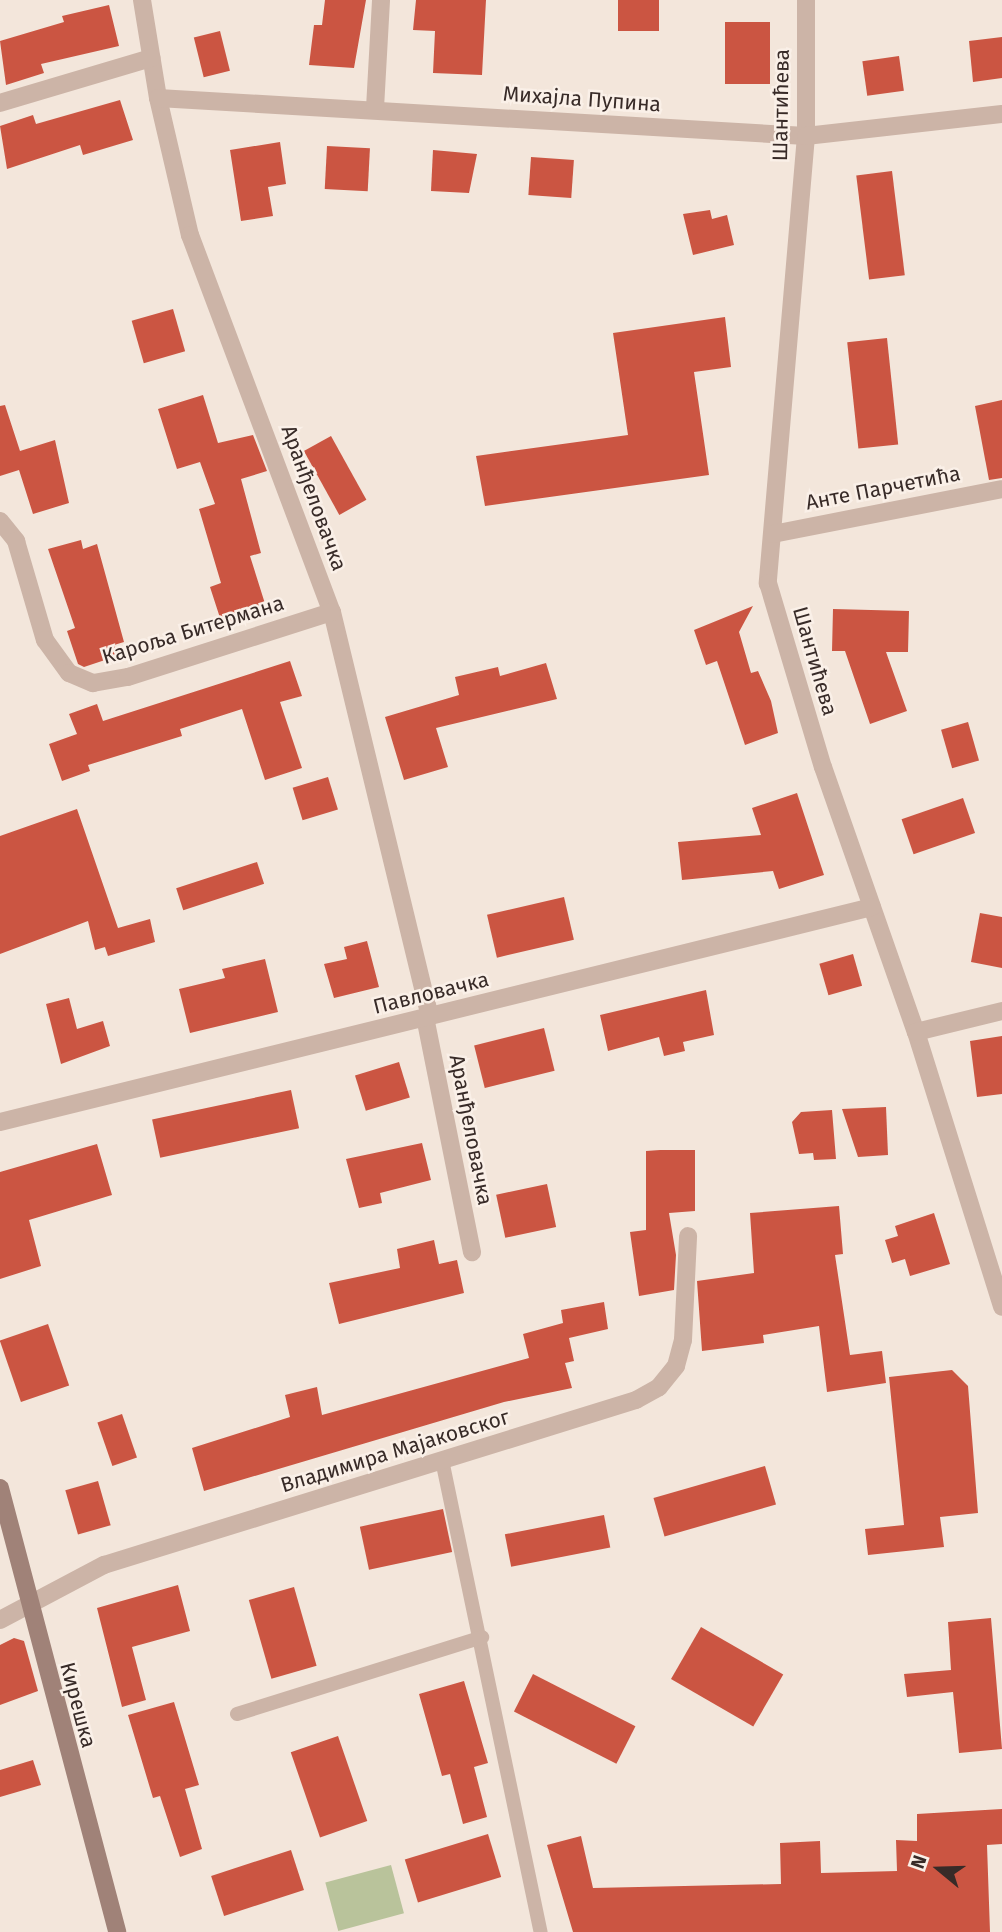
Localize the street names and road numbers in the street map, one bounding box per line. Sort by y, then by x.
street label: Шантићева [767,49,795,161]
street label: Михајла Пупина [502,81,662,117]
street label: Аранђеловачка [276,422,352,574]
street label: Анте Парчетића [804,461,962,515]
street label: Кароља Битермана [99,590,287,670]
street label: Шантићева [787,604,843,718]
street label: Павловачка [371,966,491,1020]
street label: Аранђеловачка [444,1053,498,1207]
street label: Владимира Мајаковског [277,1404,513,1498]
street label: Кирешка [54,1659,102,1751]

